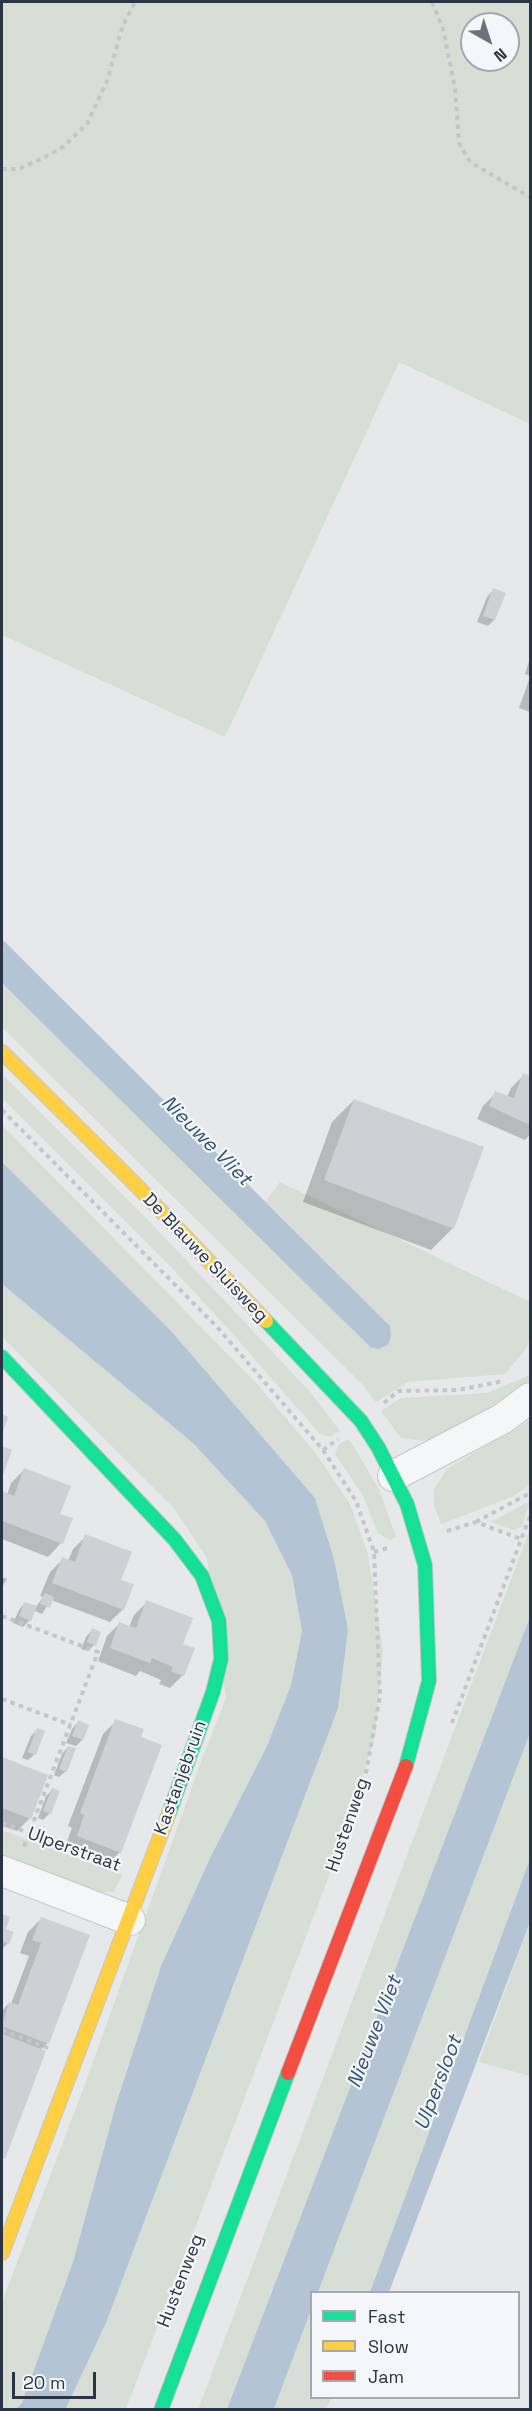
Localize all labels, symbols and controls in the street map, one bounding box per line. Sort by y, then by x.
north arrow [460,12,520,72]
text: N [490,43,511,66]
water label: Nieuwe Vliet [156,1091,256,1191]
street label: De Blauwe Sluisweg [138,1189,272,1327]
street label: Kastanjebruin [150,1718,212,1838]
street label: Hustenweg [322,1775,374,1875]
street label: Ulperstraat [24,1823,124,1877]
water label: Nieuwe Vliet [343,1973,407,2091]
water label: Ulpersloot [410,2032,468,2134]
street label: Hustenweg [153,2231,209,2331]
legend [310,2291,520,2399]
text: Fast [368,2305,405,2328]
text: Slow [368,2335,409,2358]
scale bar [15,2360,99,2398]
text: Jam [368,2365,404,2388]
text: 20 m [23,2371,66,2394]

